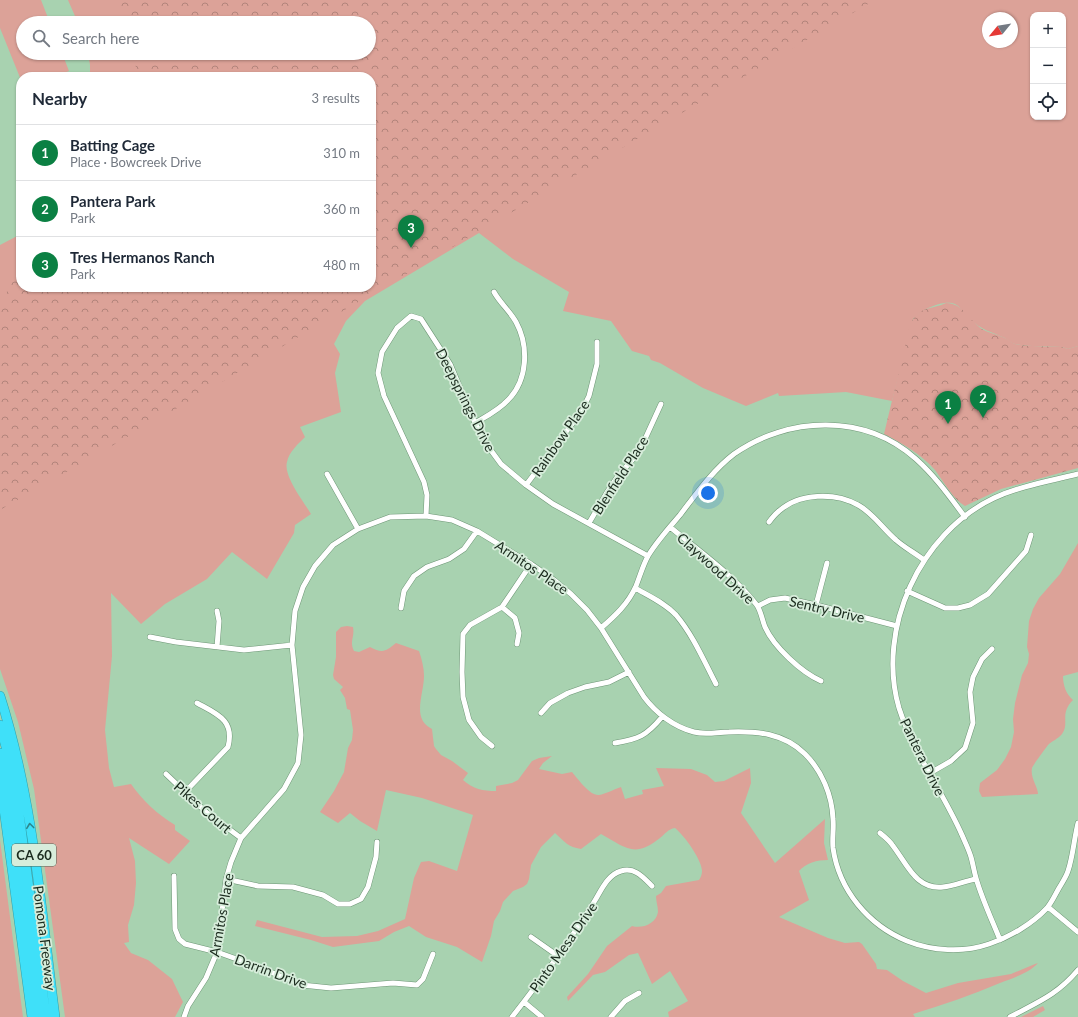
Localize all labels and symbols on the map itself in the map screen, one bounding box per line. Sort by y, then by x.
north arrow [982,12,1018,48]
pin: 3 [398,215,424,248]
street label: Deepsprings Drive [433,345,499,455]
pin: 2 [970,385,996,418]
pin: 1 [935,391,961,424]
street label: Rainbow Place [527,397,593,479]
street label: Blenfield Place [588,433,652,517]
your location [698,483,718,503]
street label: Claywood Drive [674,529,758,607]
street label: Armitos Place [492,536,572,598]
street label: Sentry Drive [788,592,866,626]
street label: Pantera Drive [897,715,949,799]
street label: Pikes Court [171,777,235,837]
one-way arrow [26,822,35,829]
road number: CA 60 [12,844,56,866]
street label: Armitos Place [205,872,237,958]
street label: Pomona Freeway [30,885,60,992]
street label: Pinto Mesa Drive [526,899,600,995]
street label: Darrin Drive [233,950,309,992]

